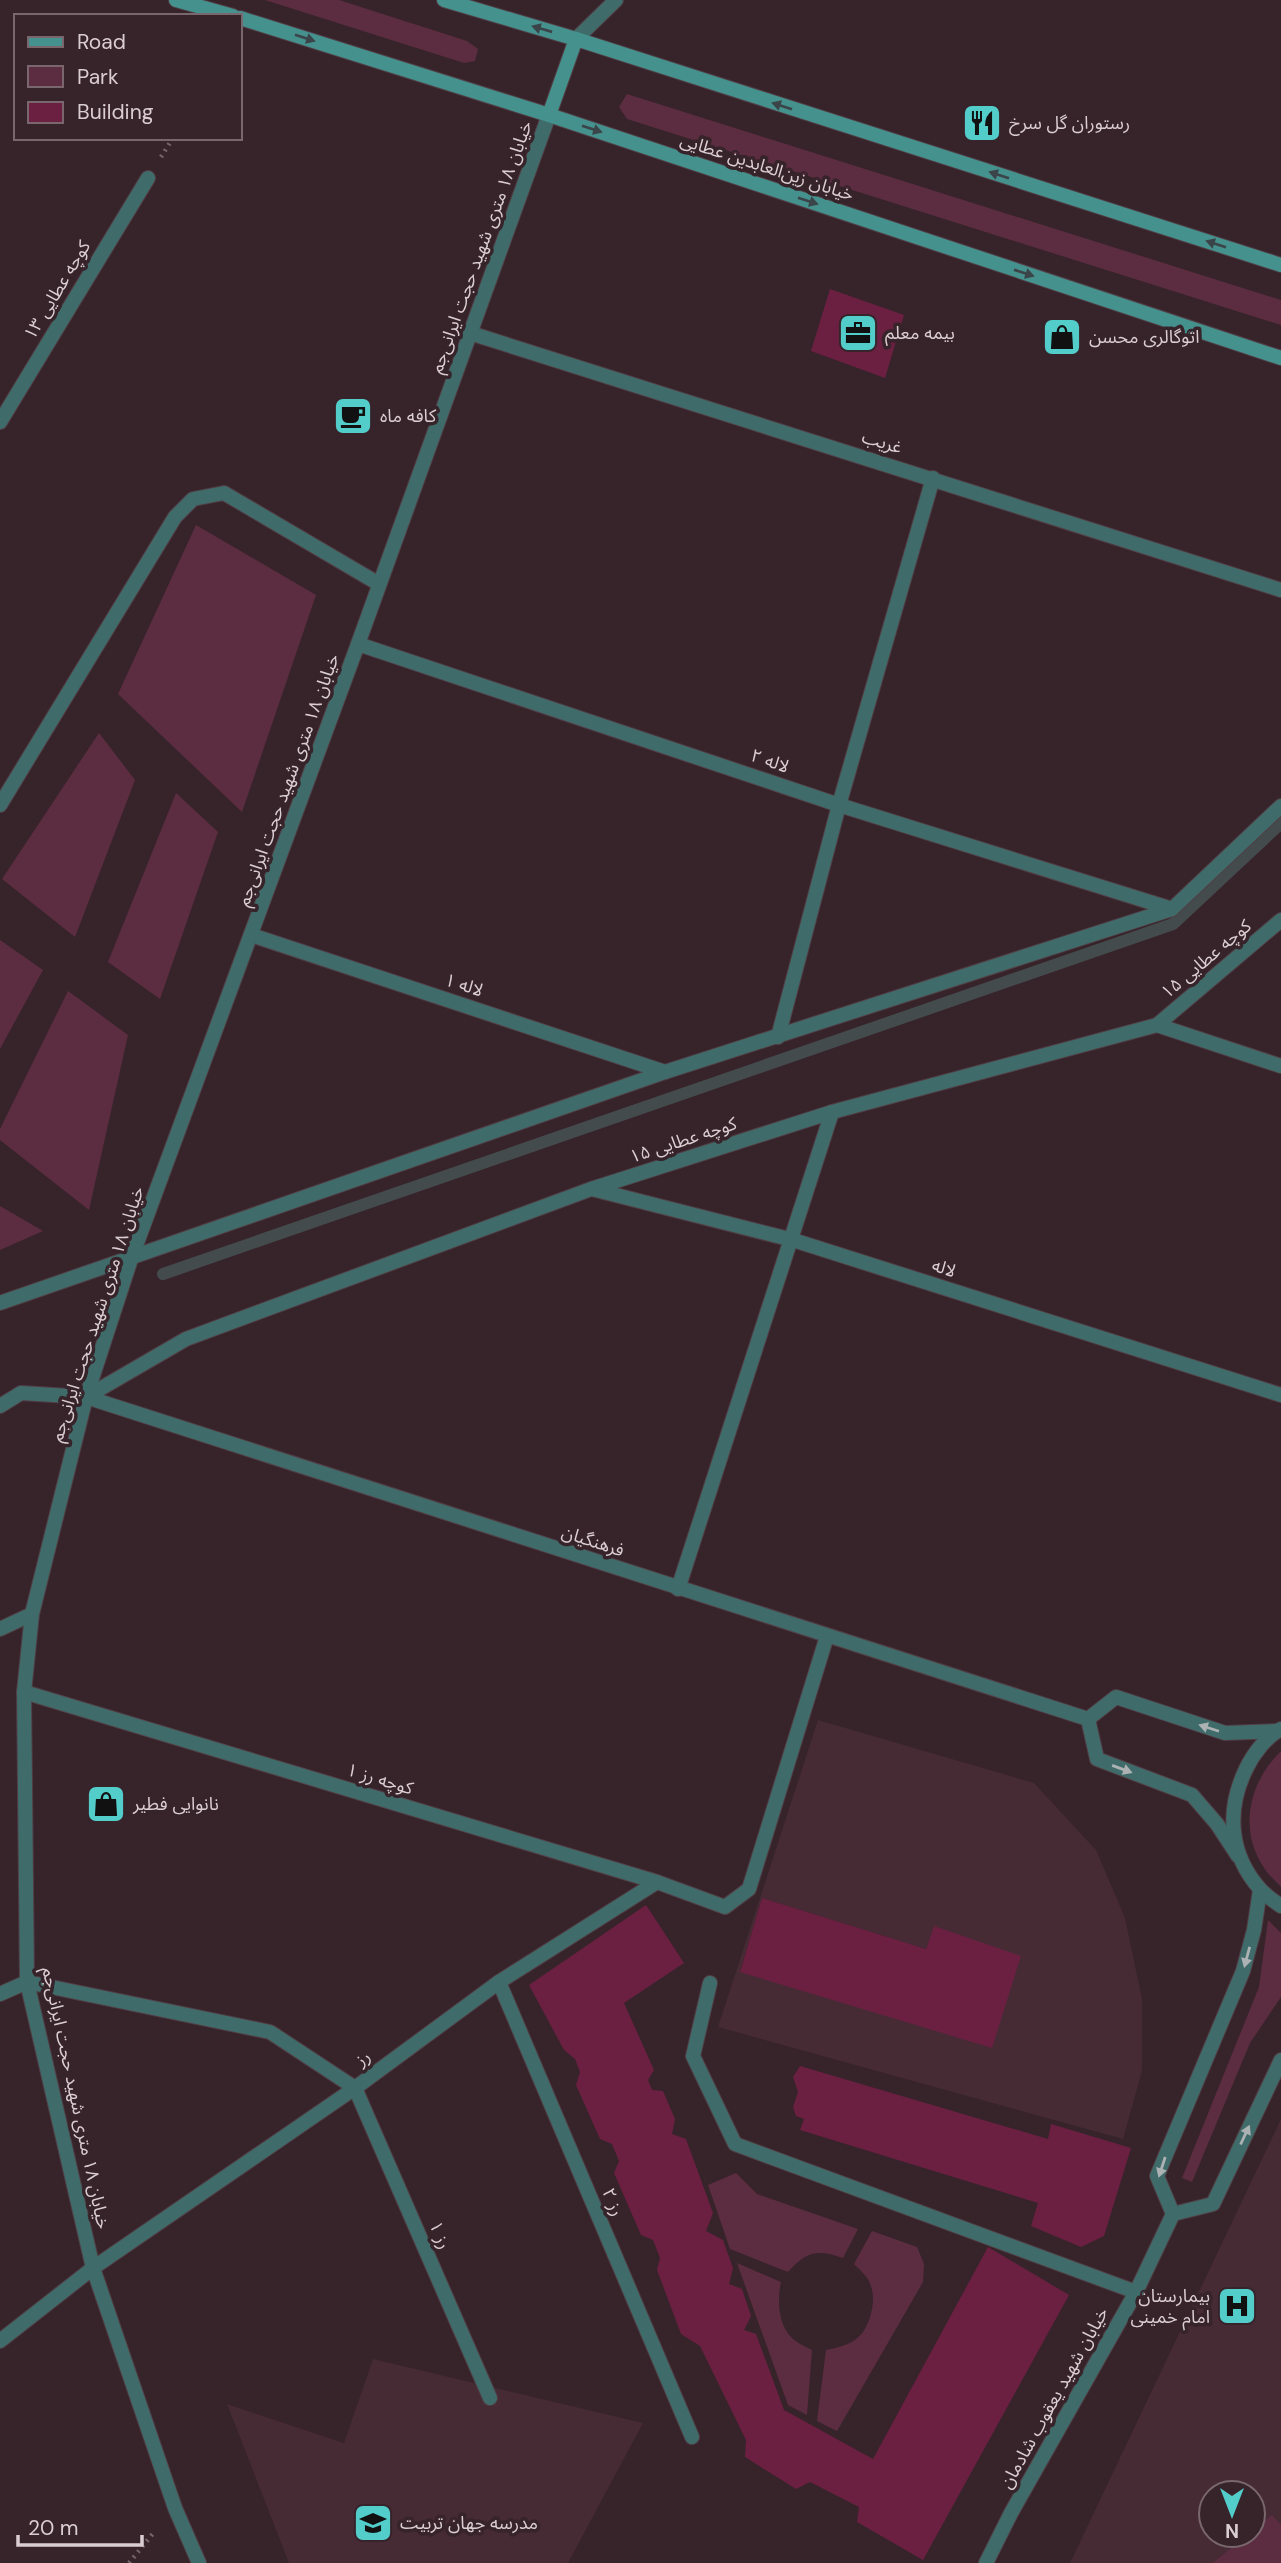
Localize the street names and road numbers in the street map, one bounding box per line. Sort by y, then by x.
street label: خیابان ۱۸ متری شهید حجت ایرانی‌جم [424,117,539,377]
street label: خیابان زین‌العابدین عطایی [677,128,857,206]
street label: کوچه عطایی ۱۳ [18,236,96,344]
street label: غریب [859,425,905,459]
street label: خیابان ۱۸ متری شهید حجت ایرانی‌جم [231,650,346,910]
street label: لاله ۲ [748,743,792,779]
street label: کوچه عطایی ۱۵ [1156,914,1257,1004]
street label: لاله ۱ [442,968,486,1002]
street label: کوچه عطایی ۱۵ [626,1111,740,1169]
street label: خیابان ۱۸ متری شهید حجت ایرانی‌جم [44,1183,151,1445]
street label: لاله [929,1253,959,1283]
street label: فرهنگیان [559,1520,627,1562]
street label: کوچه رز ۱ [344,1758,417,1801]
street label: خیابان ۱۸ متری شهید حجت ایرانی‌جم [36,1965,116,2231]
street label: رز [350,2044,375,2072]
street label: رز ۲ [596,2184,630,2220]
street label: رز ۱ [423,2217,457,2253]
street label: خیابان شهید یعقوب شادمان [994,2303,1114,2493]

